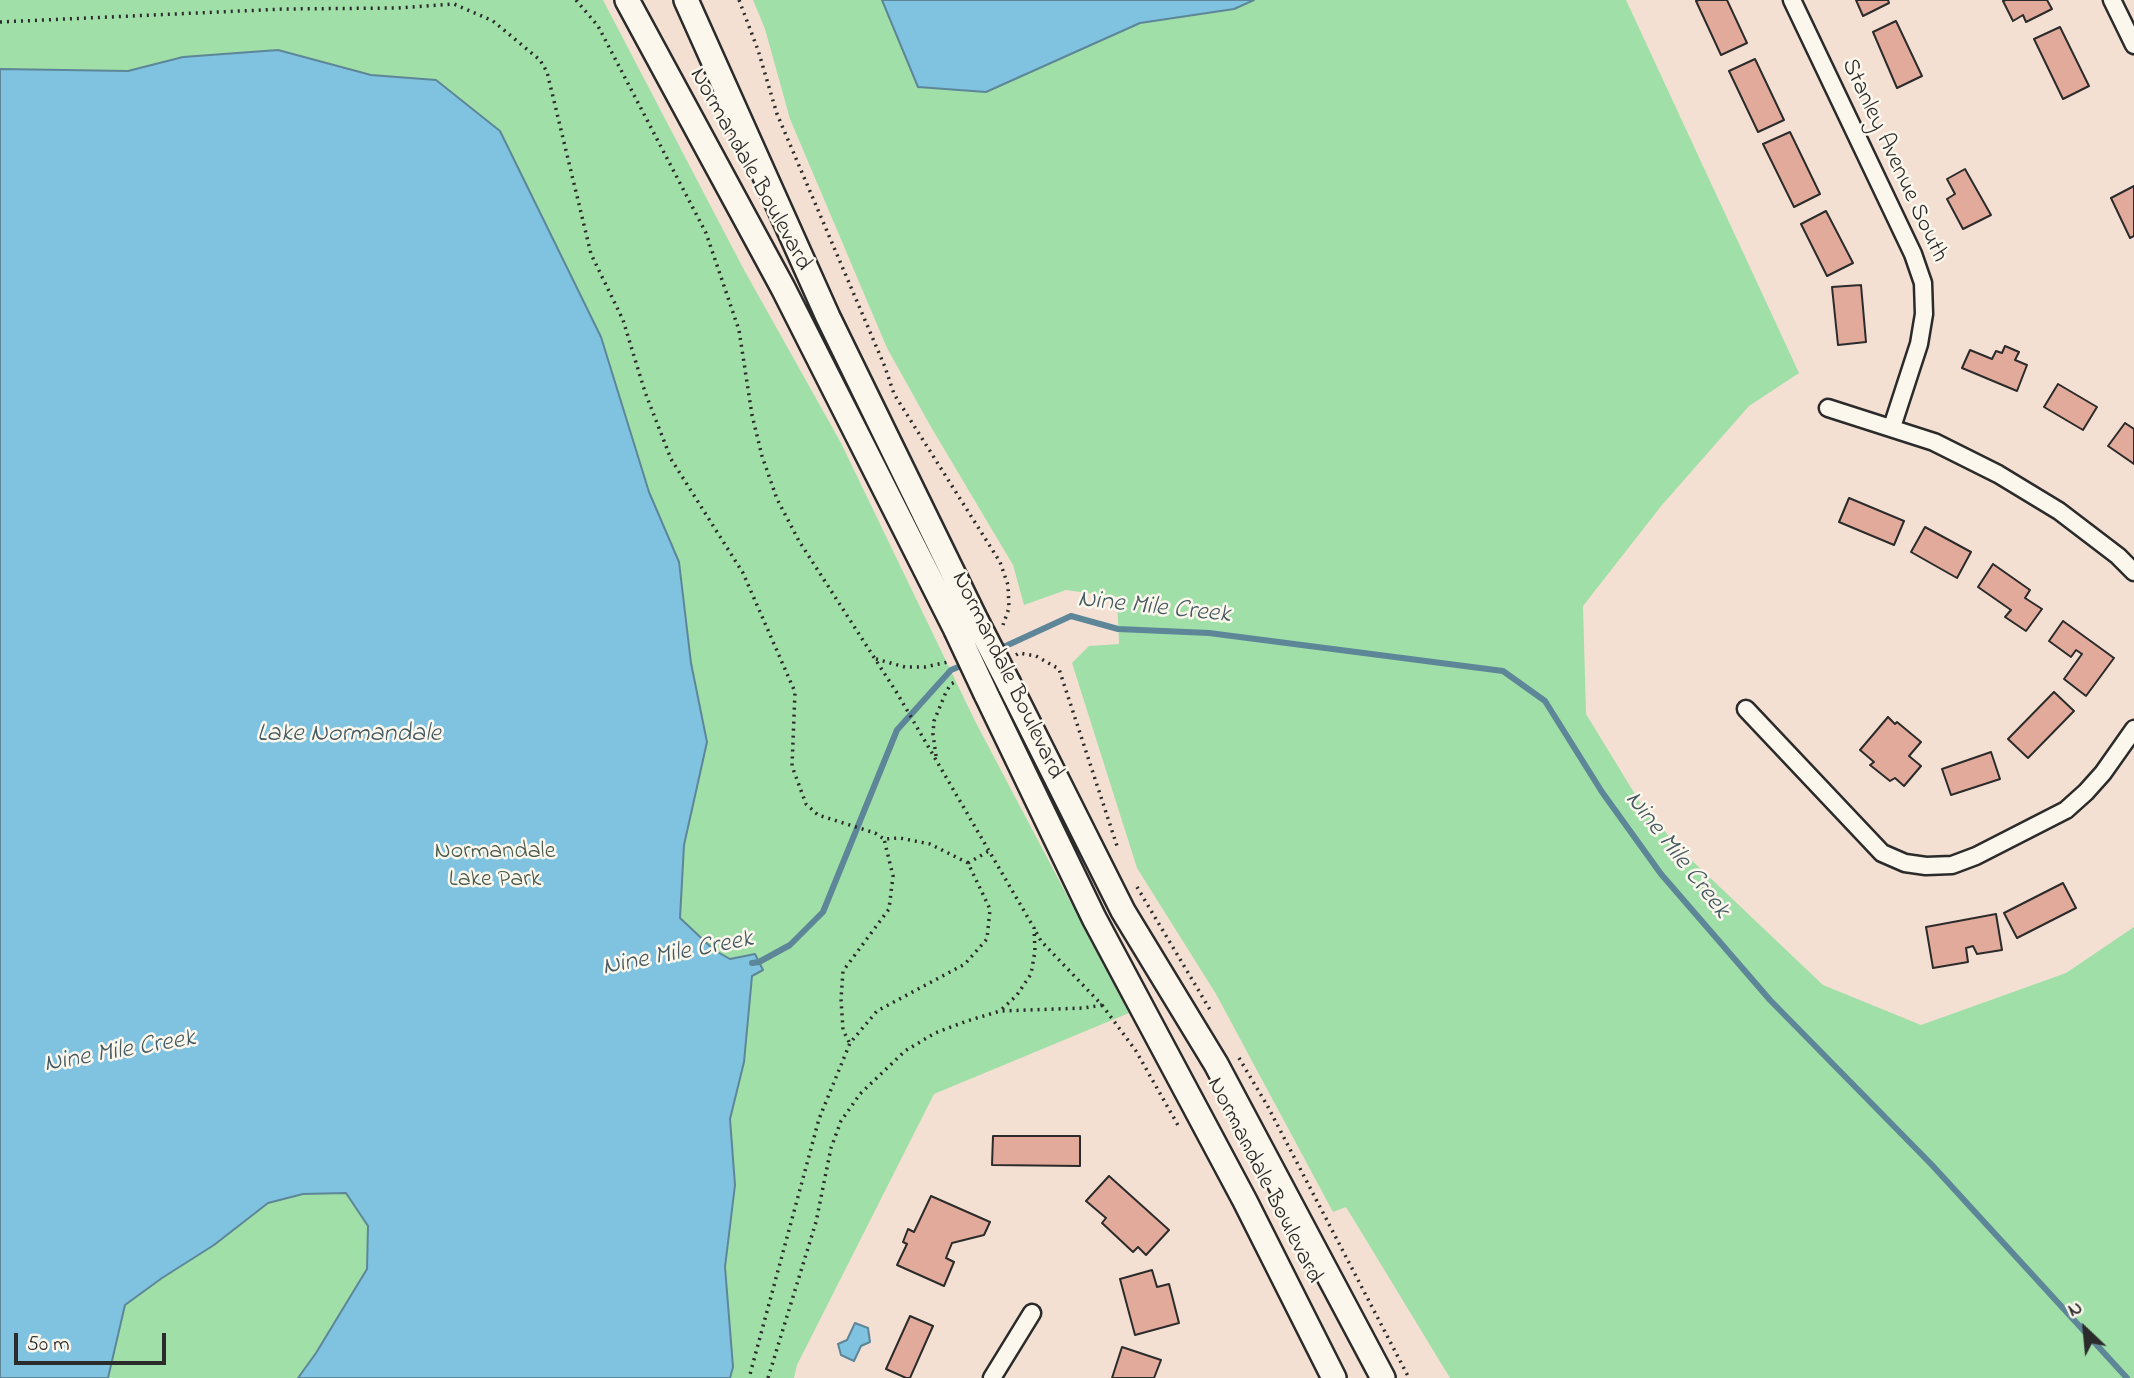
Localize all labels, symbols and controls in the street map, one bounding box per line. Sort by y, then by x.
street label: Stanley Avenue South [1833,55,1953,267]
street label: Normandale Boulevard [681,64,817,276]
street label: Normandale Boulevard [943,568,1069,784]
water label: Nine Mile Creek [1076,585,1232,633]
water label: Lake Normandale [257,720,441,752]
water label: Nine Mile Creek [1617,786,1735,926]
park label: Normandale Lake Park [435,839,555,895]
water label: Nine Mile Creek [600,925,756,985]
water label: Nine Mile Creek [42,1024,198,1082]
street label: Normandale Boulevard [1199,1073,1327,1289]
north arrow [2050,1294,2120,1364]
text: N [2064,1295,2087,1325]
scale bar [18,1318,170,1362]
text: 50 m [27,1330,70,1360]

